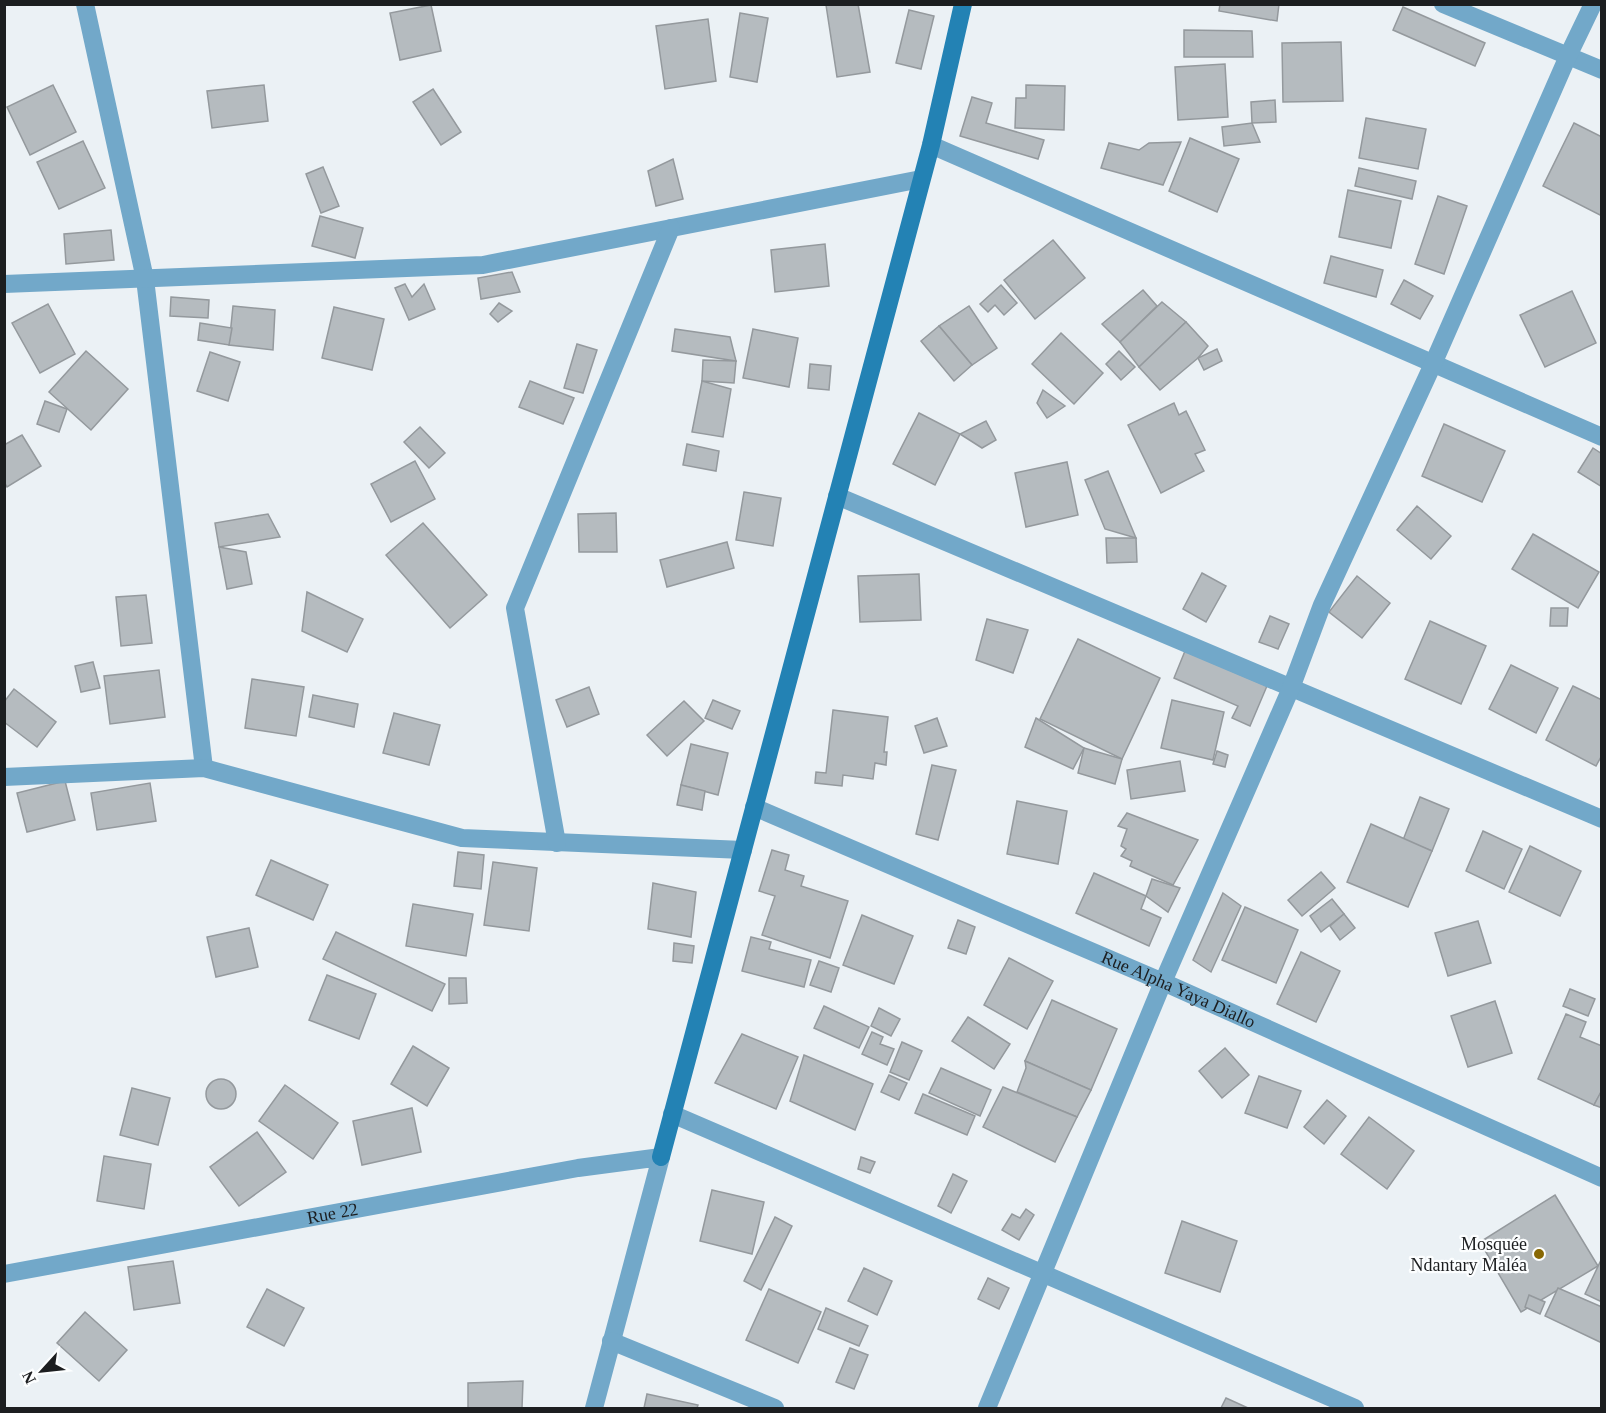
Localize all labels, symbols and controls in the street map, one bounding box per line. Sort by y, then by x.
street label: Rue Alpha Yaya Diallo [1098,947,1259,1032]
street label: Rue 22 [305,1199,360,1228]
place label: Mosquée Ndantary Maléa [1411,1234,1527,1275]
marker: Mosquée Ndantary Maléa [1532,1247,1546,1261]
north arrow [12,1341,72,1401]
text: N [19,1368,39,1387]

